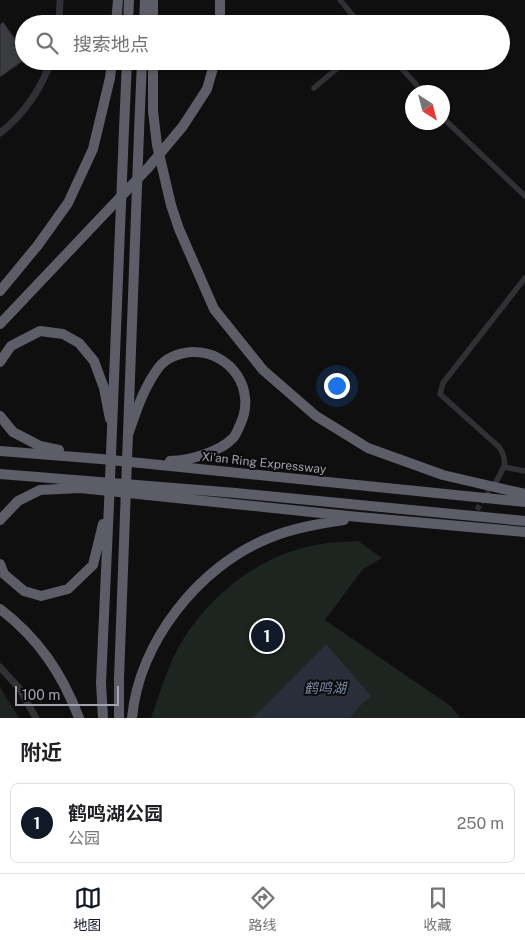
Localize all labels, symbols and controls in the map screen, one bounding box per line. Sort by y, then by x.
search box [15,15,510,70]
icon: search [33,29,61,57]
text: 搜索地点 [73,33,149,55]
north arrow [405,85,450,130]
your location [324,373,350,399]
street label: Xi'an Ring Expressway [201,450,327,477]
pin: 1 [251,617,283,655]
water label: 鹤鸣湖 [304,680,348,696]
scale bar [15,683,119,706]
text: 100 m [22,687,60,703]
text: 附近 [20,740,62,765]
text: 鹤鸣湖公园 [68,802,163,824]
text: 1 [34,814,40,833]
text: 250 m [457,814,504,833]
text: 公园 [68,829,100,848]
tab: 地图 [74,884,102,934]
tab: 路线 [249,884,277,934]
tab: 收藏 [424,884,452,934]

